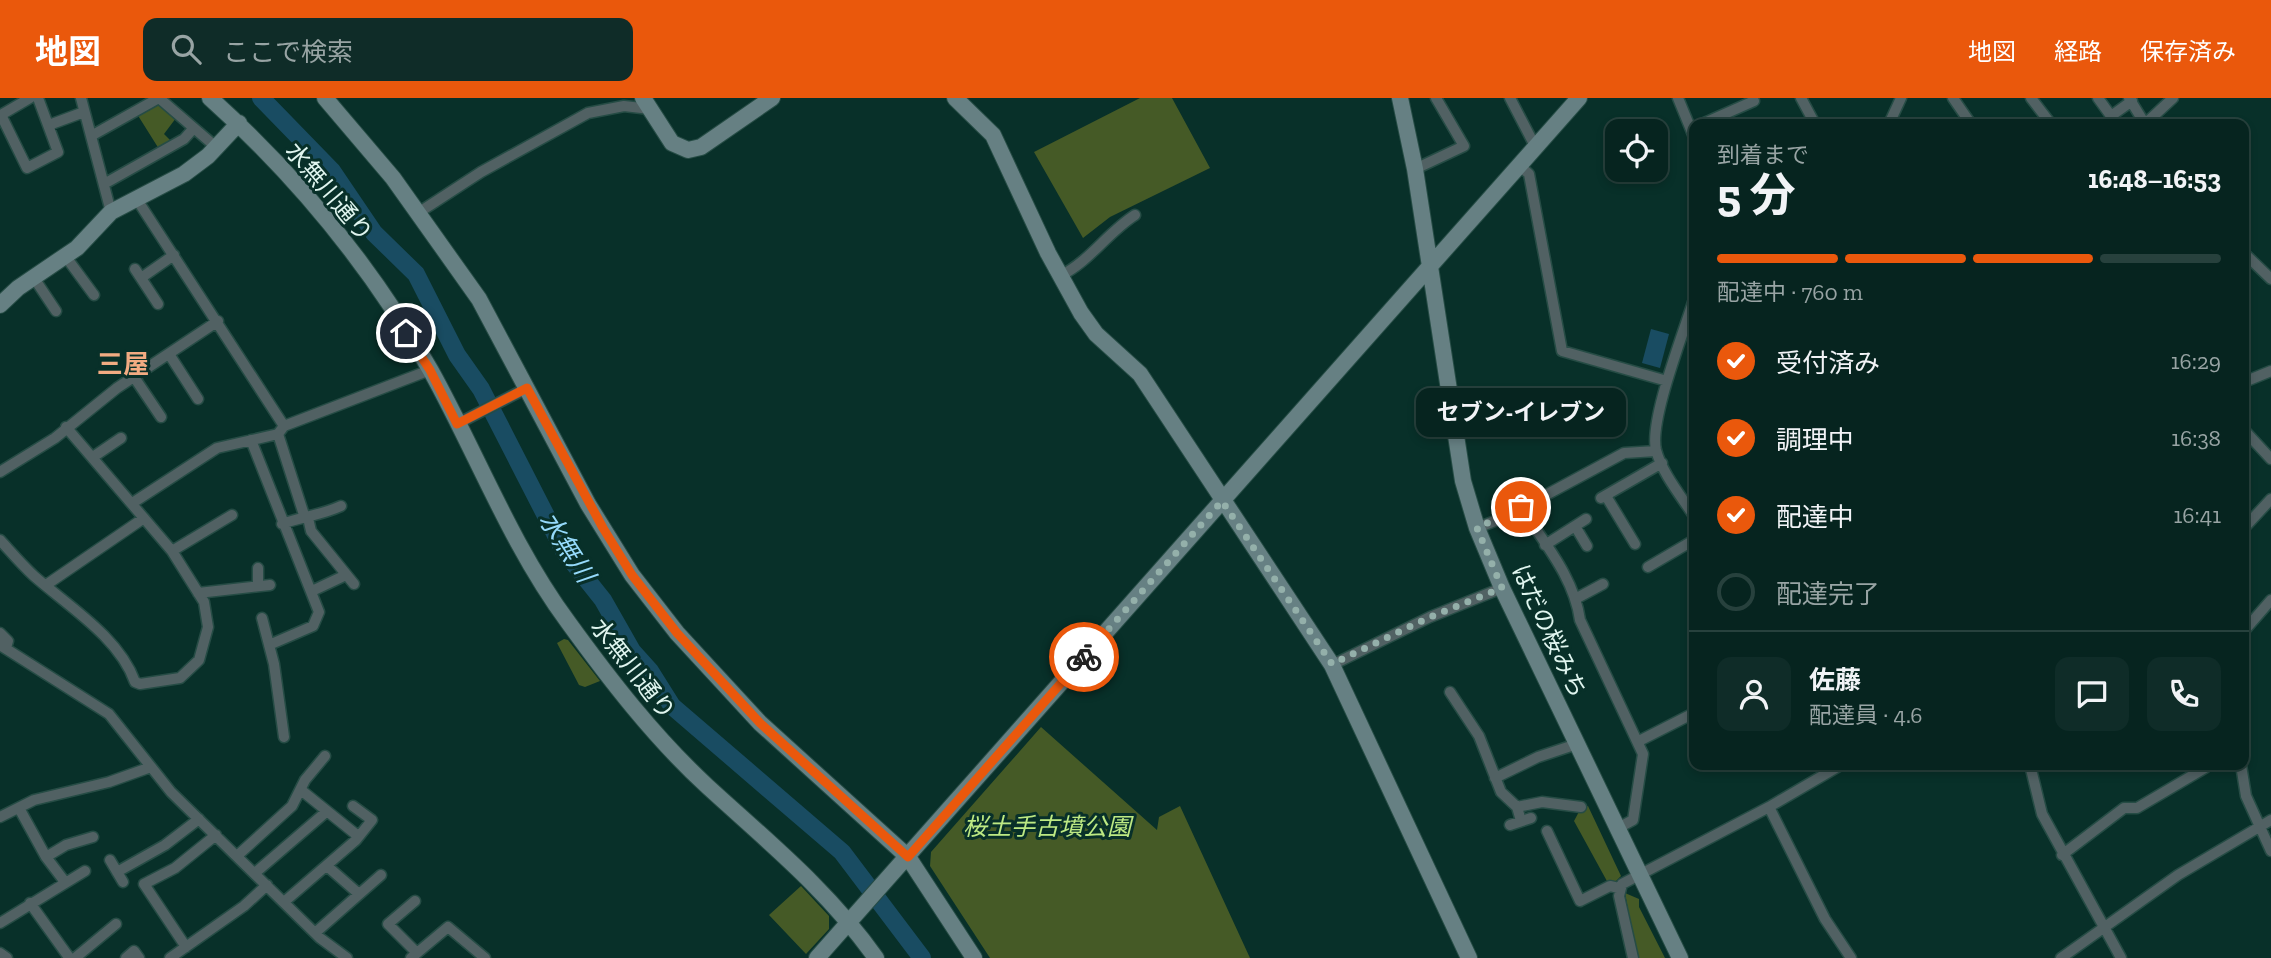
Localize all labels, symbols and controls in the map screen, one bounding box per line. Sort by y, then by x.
search box [143,18,633,81]
icon: search [167,30,205,68]
text: 地図 [35,32,101,71]
text: ここで検索 [223,36,353,68]
text: 地図 [1968,37,2016,66]
text: 経路 [2054,37,2102,66]
text: 保存済み [2140,37,2236,66]
map controls [1605,119,1668,182]
button: locate [1605,119,1668,182]
street label: 水無川通り [280,136,379,247]
text: 到着まで [1717,141,1809,169]
text: 16:48–16:53 [2088,163,2221,195]
text: 5 分 [1717,168,1796,223]
text: 配達中 · 760 m [1717,278,1863,306]
pin [376,303,436,363]
icon: home [387,314,425,352]
icon: check [1717,342,1755,380]
text: 受付済み [1776,347,1880,379]
text: 16:29 [2171,347,2221,375]
district label: 三屋 [97,348,149,380]
callout: セブン-イレブン [1416,388,1626,437]
text: セブン-イレブン [1437,398,1605,426]
icon: check [1717,419,1755,457]
text: 調理中 [1776,424,1854,456]
text: 16:38 [2171,424,2221,452]
pin [1491,477,1551,537]
icon: bag [1502,488,1540,526]
icon: check [1717,496,1755,534]
text: 配達中 [1776,501,1854,533]
text: 16:41 [2174,501,2221,529]
water label: 水無川 [532,506,603,591]
street label: はだの桜みち [1506,560,1593,702]
text: 配達完了 [1776,578,1880,610]
street label: 水無川通り [585,612,682,725]
courier [1049,622,1119,692]
icon: bike [1065,638,1103,676]
button: person [1717,657,1791,731]
button: chat [2055,657,2129,731]
button: phone [2147,657,2221,731]
text: 佐藤 [1809,664,1861,696]
text: 配達員 · 4.6 [1809,701,1923,729]
park label: 桜土手古墳公園 [963,812,1134,841]

